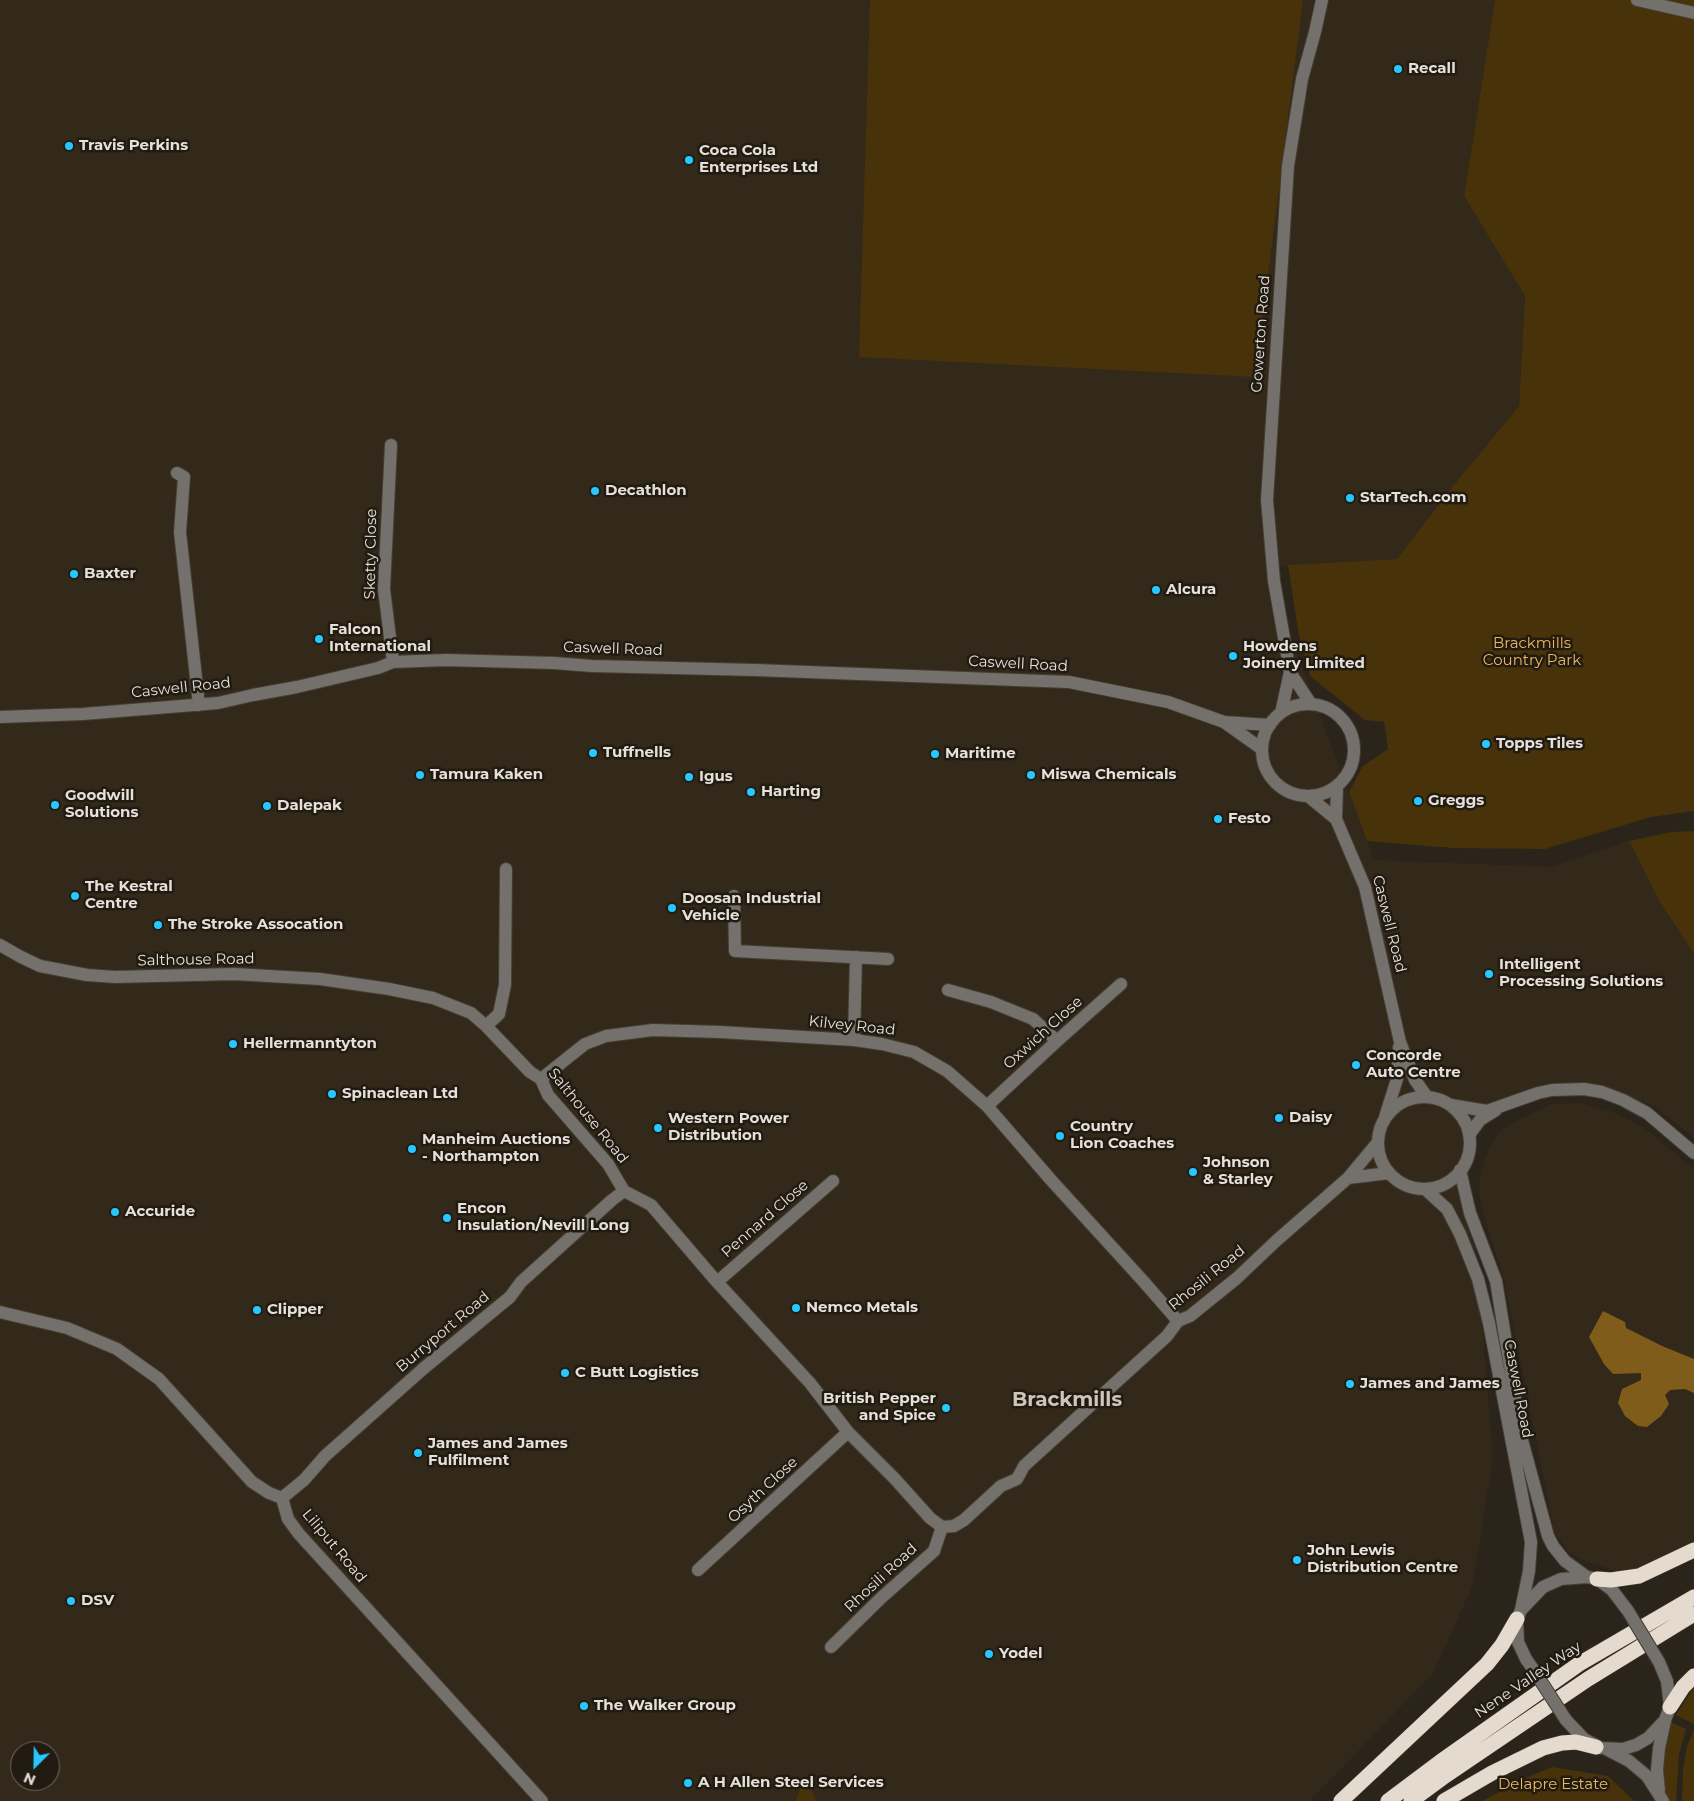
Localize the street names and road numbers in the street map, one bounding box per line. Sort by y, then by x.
street label: Gowerton Road [1248,275,1274,393]
street label: Sketty Close [361,508,381,600]
street label: Caswell Road [563,638,663,660]
street label: Caswell Road [968,652,1068,676]
street label: Caswell Road [130,674,232,702]
street label: Caswell Road [1368,873,1410,975]
street label: Salthouse Road [137,950,255,970]
street label: Oxwich Close [1000,993,1086,1073]
street label: Kilvey Road [808,1013,896,1039]
street label: Salthouse Road [544,1065,632,1167]
street label: Pennard Close [718,1176,812,1262]
street label: Rhosili Road [1165,1242,1249,1314]
street label: Burryport Road [393,1288,493,1376]
street label: Caswell Road [1500,1338,1536,1440]
street label: Osyth Close [724,1453,802,1527]
street label: Liliput Road [298,1506,370,1586]
street label: Rhosili Road [841,1540,921,1616]
street label: Nene Valley Way [1471,1638,1585,1722]

